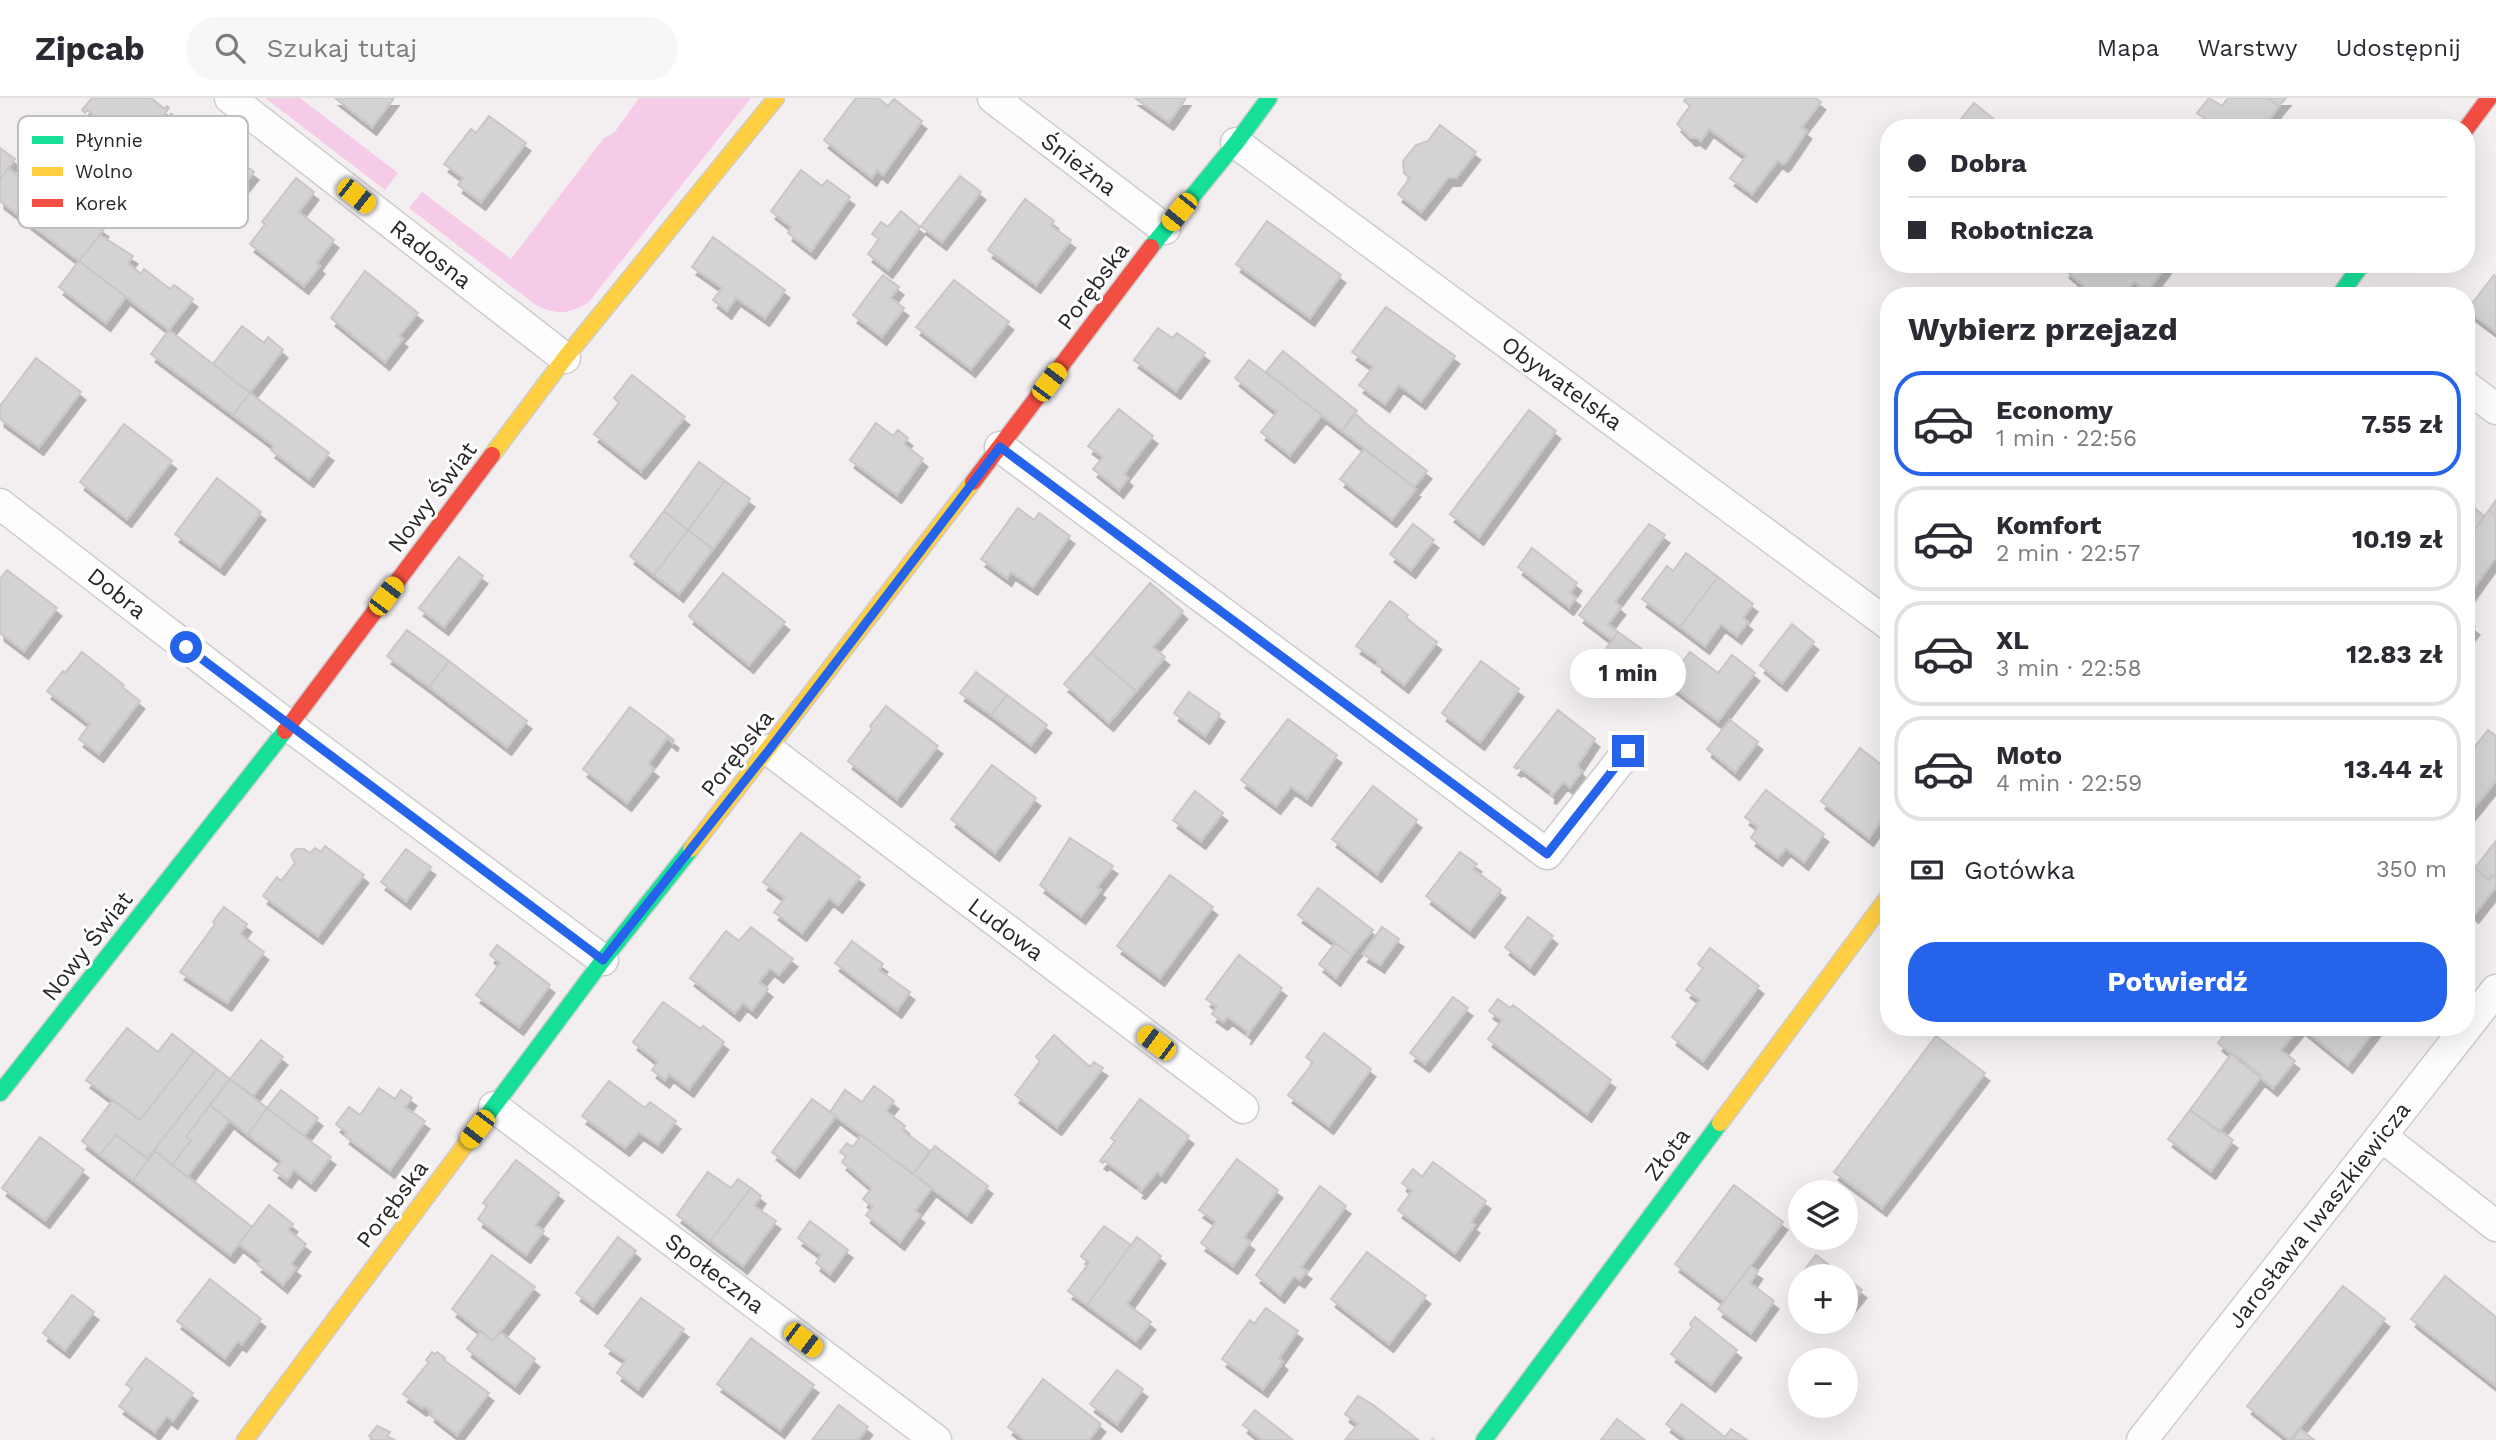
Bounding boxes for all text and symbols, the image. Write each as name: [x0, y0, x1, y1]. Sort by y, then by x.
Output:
search box: [187, 17, 677, 80]
text: Zipcab: [35, 29, 145, 68]
icon: search: [211, 29, 249, 67]
text: Szukaj tutaj: [267, 33, 417, 63]
text: Mapa: [2097, 34, 2159, 62]
text: Warstwy: [2197, 34, 2298, 62]
text: Udostępnij: [2336, 34, 2461, 62]
legend: [18, 116, 248, 228]
street label: Śnieżna: [1036, 126, 1122, 202]
text: Płynnie: [75, 129, 143, 152]
text: Dobra: [1950, 148, 2027, 178]
text: Wolno: [75, 160, 133, 183]
car: [333, 175, 380, 217]
car: [1158, 189, 1201, 235]
text: Korek: [75, 192, 127, 215]
street label: Radosna: [385, 214, 477, 295]
text: Robotnicza: [1950, 215, 2093, 245]
street label: Porębska: [1052, 237, 1135, 335]
text: Wybierz przejazd: [1908, 310, 2178, 348]
street label: Obywatelska: [1496, 331, 1627, 436]
car: [1028, 359, 1071, 405]
icon: car: [1912, 392, 1975, 455]
text: Economy: [1996, 395, 2113, 425]
text: 7.55 zł: [2361, 409, 2443, 439]
text: 1 min · 22:56: [1996, 425, 2137, 452]
street label: Nowy Świat: [381, 436, 483, 558]
icon: car: [1912, 507, 1975, 570]
text: Komfort: [1996, 510, 2101, 540]
text: 10.19 zł: [2352, 524, 2443, 554]
text: 2 min · 22:57: [1996, 540, 2140, 567]
street label: Dobra: [82, 562, 151, 625]
car: [365, 573, 408, 619]
icon: car: [1912, 622, 1975, 685]
text: XL: [1996, 625, 2029, 655]
route start: [170, 631, 202, 663]
text: 12.83 zł: [2346, 639, 2443, 669]
callout: 1 min: [1570, 650, 1686, 698]
text: 3 min · 22:58: [1996, 655, 2142, 682]
text: 1 min: [1598, 660, 1658, 687]
street label: Porębska: [695, 705, 780, 802]
route end: [1612, 735, 1644, 767]
icon: car: [1912, 737, 1975, 800]
text: Moto: [1996, 740, 2062, 770]
text: 13.44 zł: [2344, 754, 2443, 784]
text: 4 min · 22:59: [1996, 770, 2142, 797]
icon: cash: [1908, 851, 1946, 889]
text: Gotówka: [1964, 855, 2075, 885]
text: 350 m: [2376, 856, 2447, 883]
street label: Nowy Świat: [36, 886, 139, 1006]
street label: Ludowa: [963, 892, 1049, 967]
button: Potwierdź: [1908, 942, 2447, 1022]
car: [1133, 1022, 1180, 1064]
street label: Jarosława Iwaszkiewicza: [2223, 1097, 2416, 1334]
car: [456, 1106, 499, 1152]
street label: Złota: [1639, 1123, 1696, 1186]
street label: Porębska: [351, 1155, 434, 1253]
map controls: [1788, 1180, 1858, 1418]
button: layers: [1788, 1180, 1858, 1250]
street label: Społeczna: [660, 1227, 770, 1319]
button: +: [1788, 1264, 1858, 1334]
car: [780, 1319, 827, 1361]
button: −: [1788, 1348, 1858, 1418]

